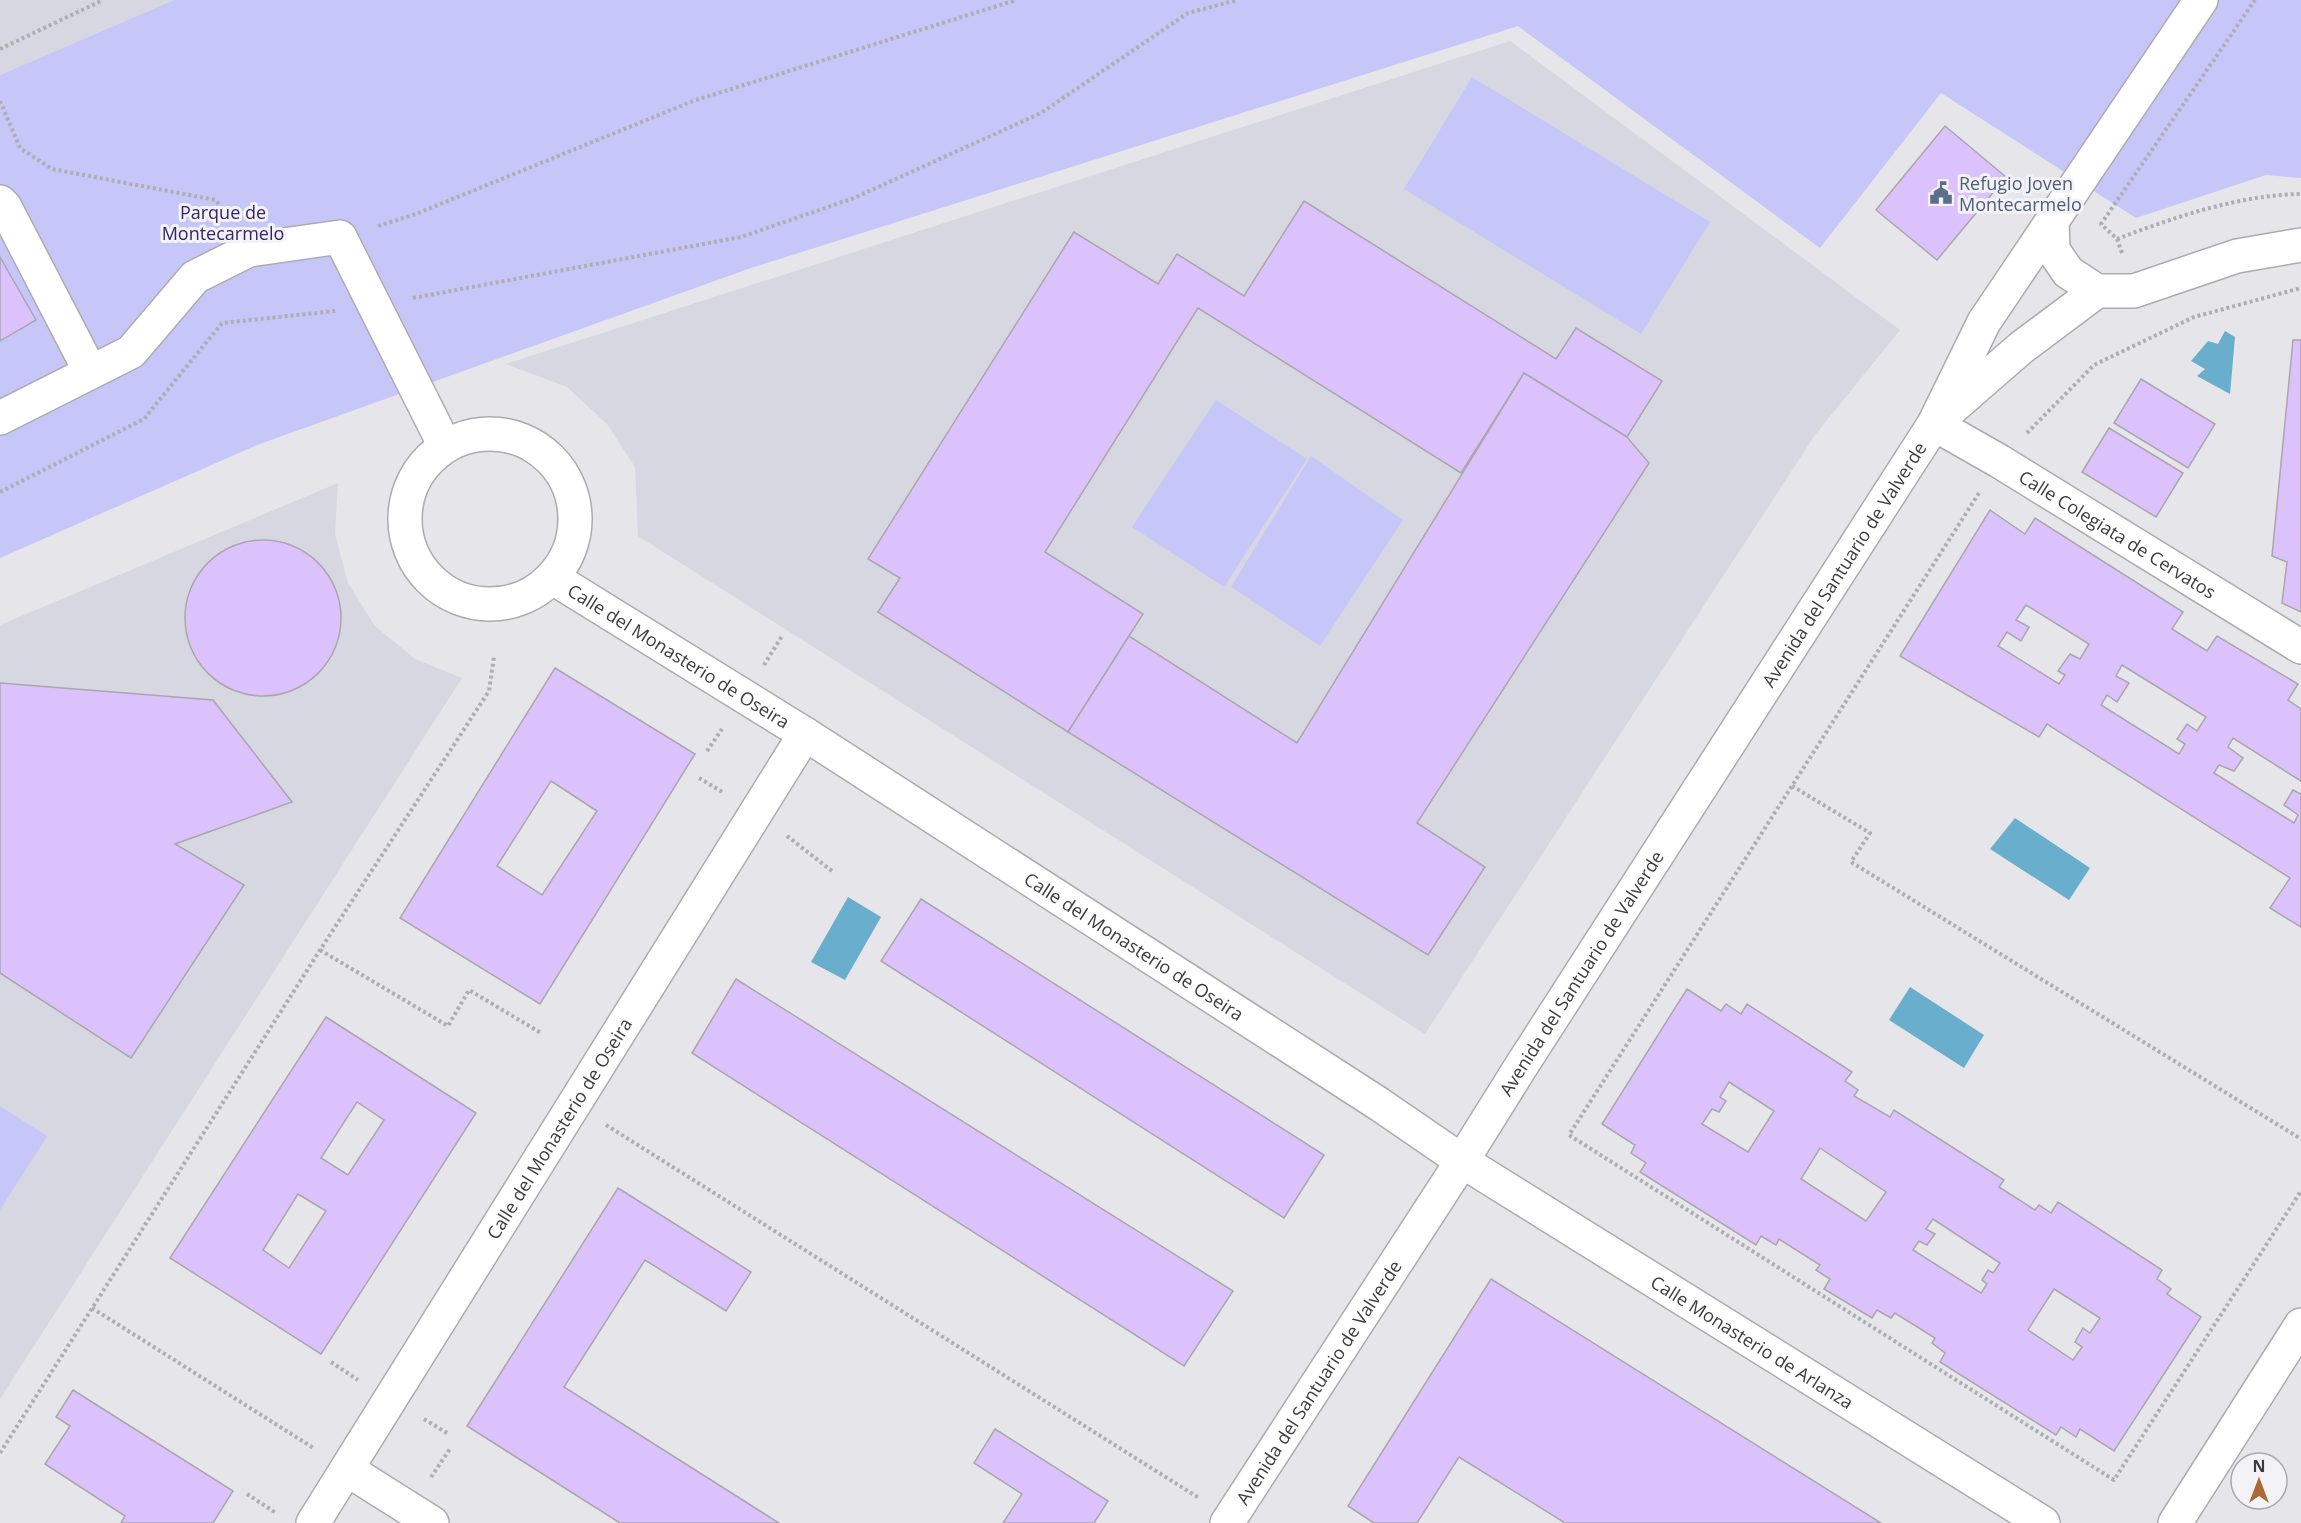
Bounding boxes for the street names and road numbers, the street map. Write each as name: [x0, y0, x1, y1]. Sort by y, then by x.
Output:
street label: Avenida del Santuario de Valverde: [1756, 437, 1931, 691]
street label: Calle Colegiata de Cervatos: [2015, 464, 2220, 604]
street label: Calle del Monasterio de Oseira: [563, 578, 794, 734]
street label: Avenida del Santuario de Valverde: [1494, 846, 1669, 1100]
street label: Calle del Monasterio de Oseira: [1020, 867, 1249, 1026]
street label: Calle del Monasterio de Oseira: [481, 1013, 637, 1244]
street label: Avenida del Santuario de Valverde: [1230, 1255, 1407, 1509]
street label: Calle Monasterio de Arlanza: [1646, 1270, 1858, 1414]

